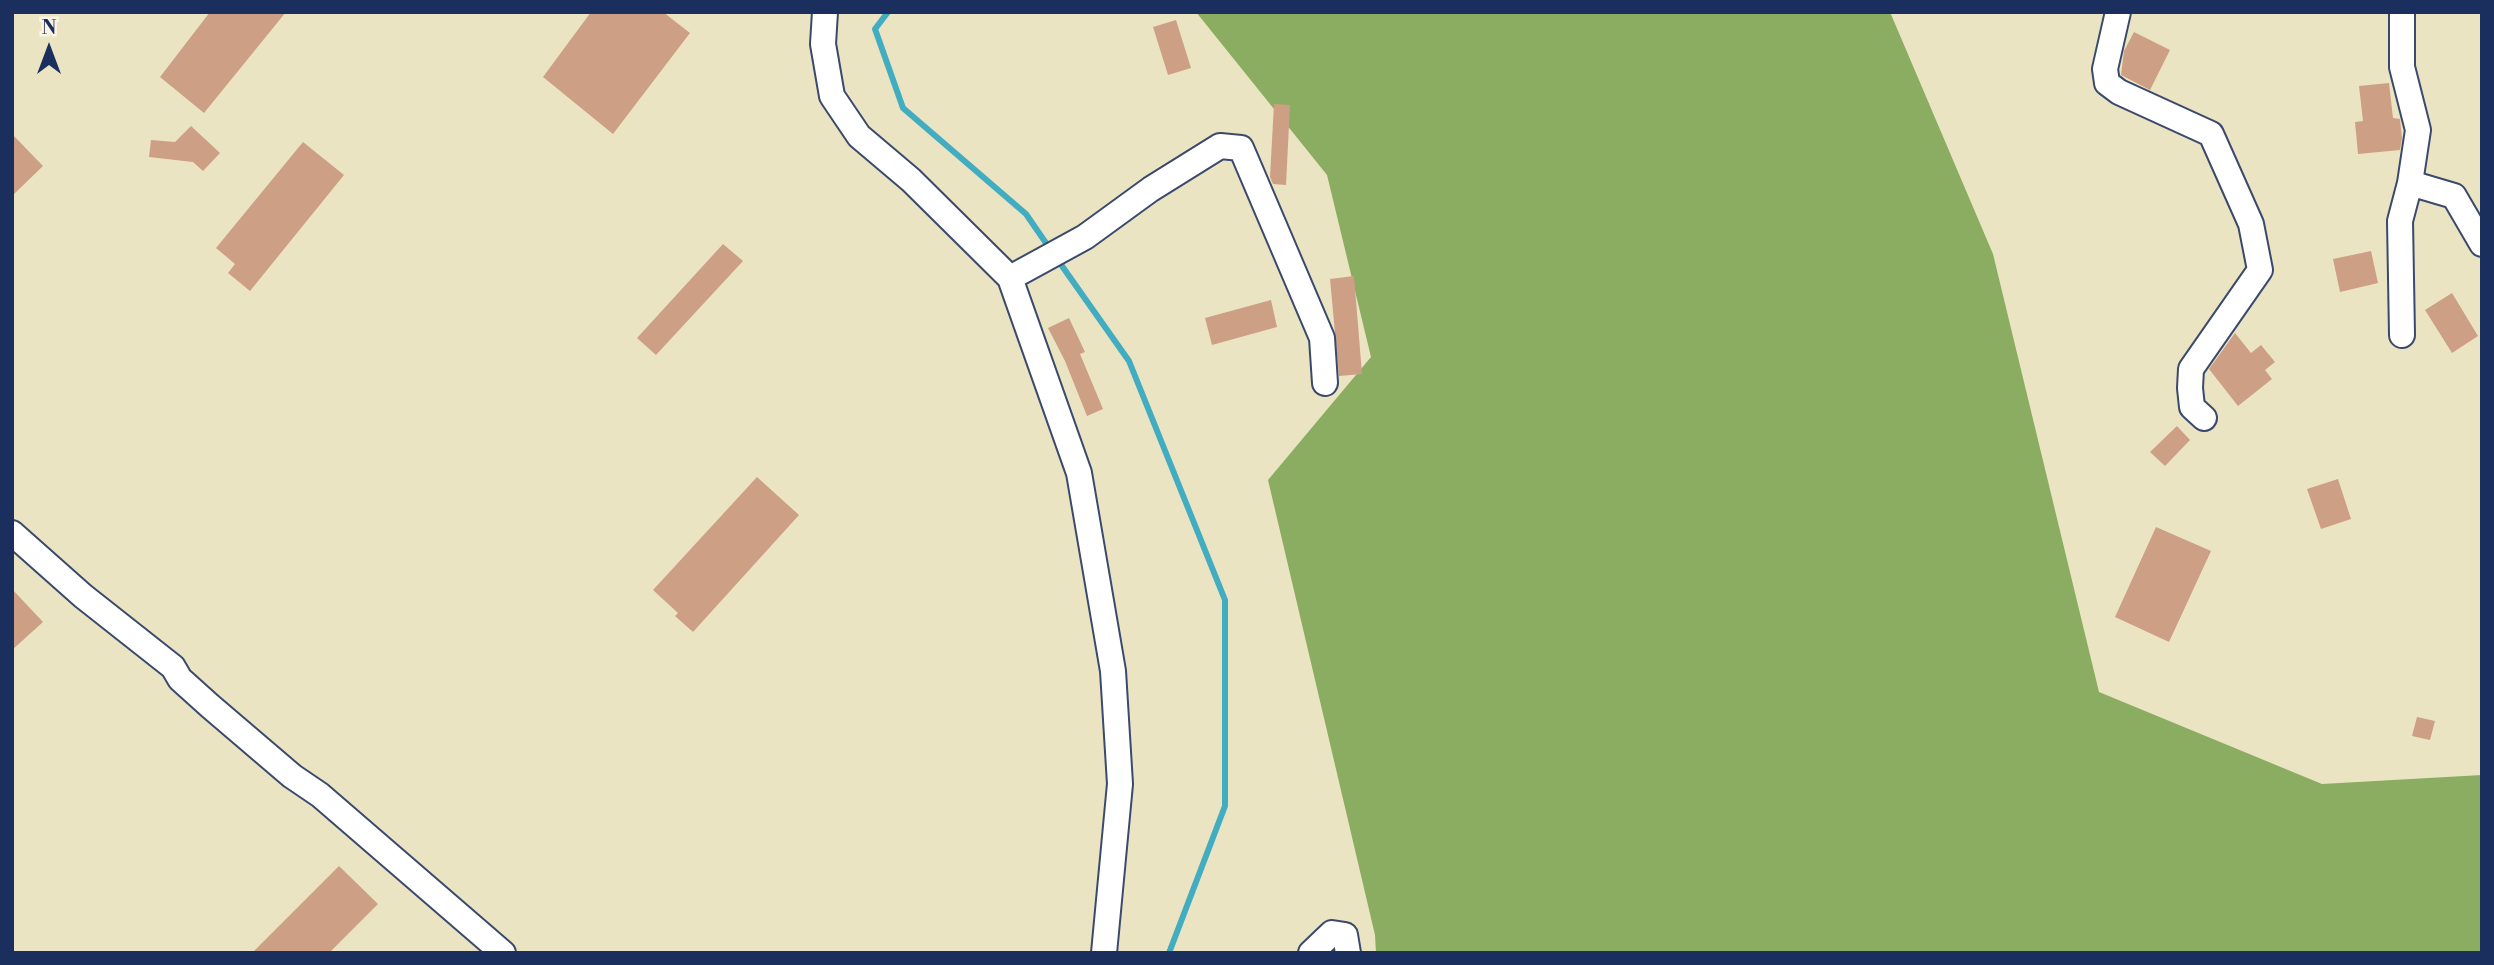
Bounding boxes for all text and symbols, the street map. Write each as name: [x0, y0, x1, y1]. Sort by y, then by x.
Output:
north arrow: [14, 14, 84, 84]
text: N: [41, 16, 57, 40]

